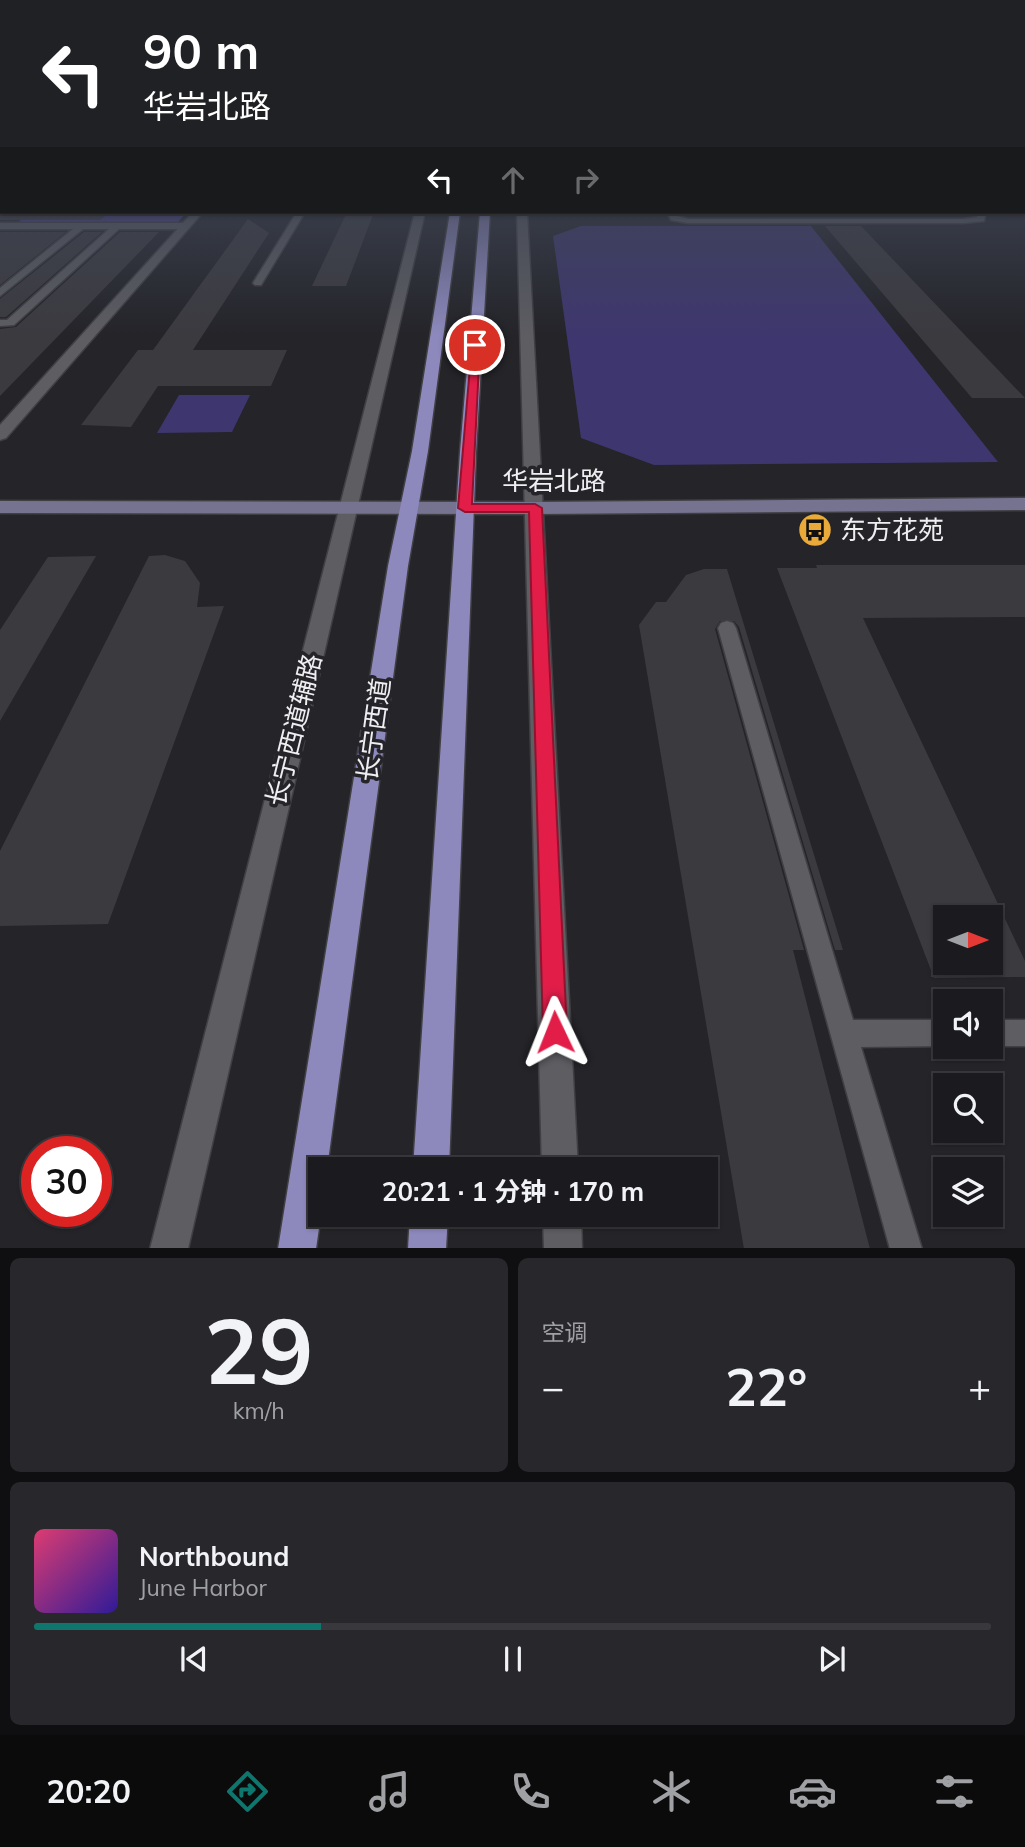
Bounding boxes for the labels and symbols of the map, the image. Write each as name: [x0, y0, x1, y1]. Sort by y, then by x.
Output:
pin: [445, 315, 505, 375]
street label: 华岩北路: [502, 464, 606, 497]
bus stop icon: 东方花苑: [796, 511, 834, 549]
place label: 东方花苑: [840, 513, 944, 546]
street label: 长宁西道辅路: [259, 650, 328, 810]
street label: 长宁西道: [350, 676, 397, 784]
north arrow: [933, 905, 1003, 975]
position arrow: [518, 995, 592, 1069]
speed limit sign: 30: [21, 1136, 112, 1227]

